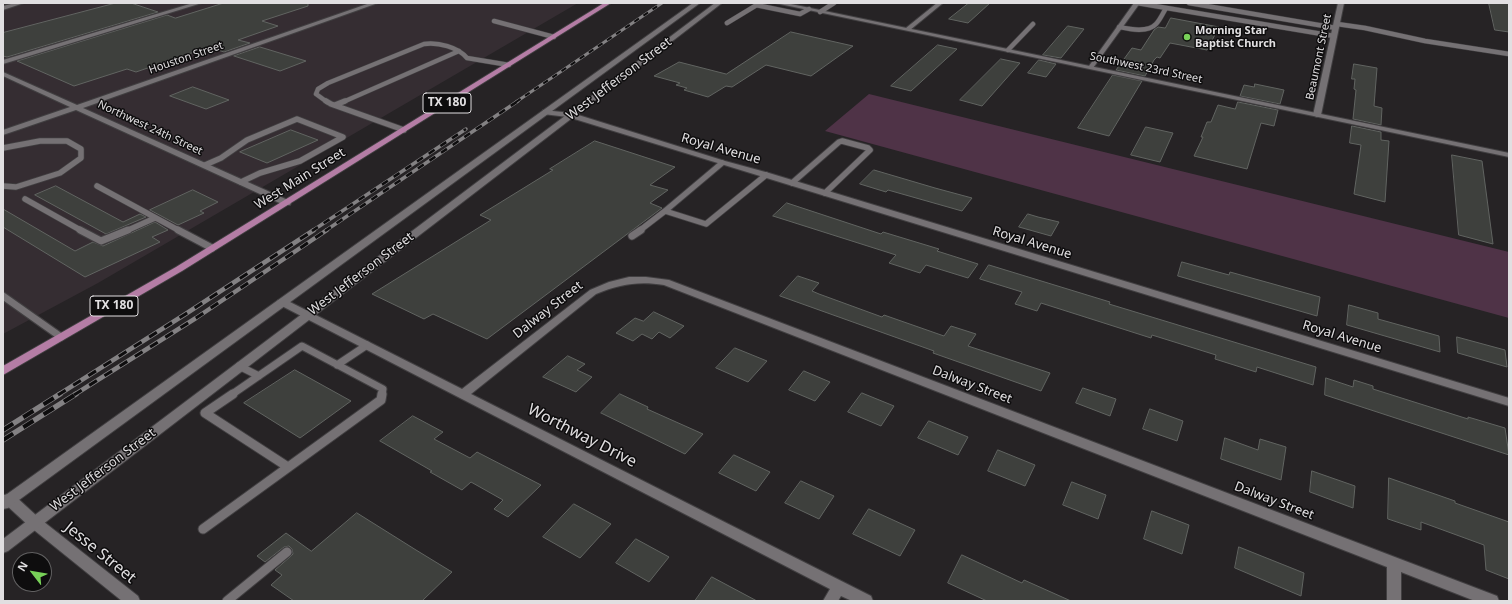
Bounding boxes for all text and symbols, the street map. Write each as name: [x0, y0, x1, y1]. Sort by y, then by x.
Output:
street label: Beaumont Street: [1303, 13, 1335, 101]
place label: Morning Star Baptist Church: [1195, 24, 1276, 50]
marker: Morning Star Baptist Church: [1182, 32, 1192, 42]
street label: West Jefferson Street: [563, 34, 675, 124]
street label: Houston Street: [147, 39, 225, 77]
street label: Southwest 23rd Street: [1089, 50, 1203, 86]
road number: TX 180: [423, 93, 471, 113]
street label: Northwest 24th Street: [95, 98, 205, 158]
street label: Royal Avenue: [679, 130, 763, 168]
street label: West Main Street: [252, 145, 348, 213]
street label: Royal Avenue: [991, 224, 1073, 262]
street label: West Jefferson Street: [305, 229, 417, 319]
street label: Dalway Street: [510, 278, 586, 342]
road number: TX 180: [90, 296, 138, 316]
street label: Royal Avenue: [1301, 318, 1383, 356]
street label: Dalway Street: [930, 363, 1014, 407]
street label: Worthway Drive: [524, 400, 640, 472]
street label: West Jefferson Street: [47, 425, 159, 515]
street label: Dalway Street: [1232, 479, 1316, 523]
street label: Jesse Street: [60, 518, 140, 588]
north arrow: [12, 552, 52, 592]
text: N: [13, 558, 31, 574]

